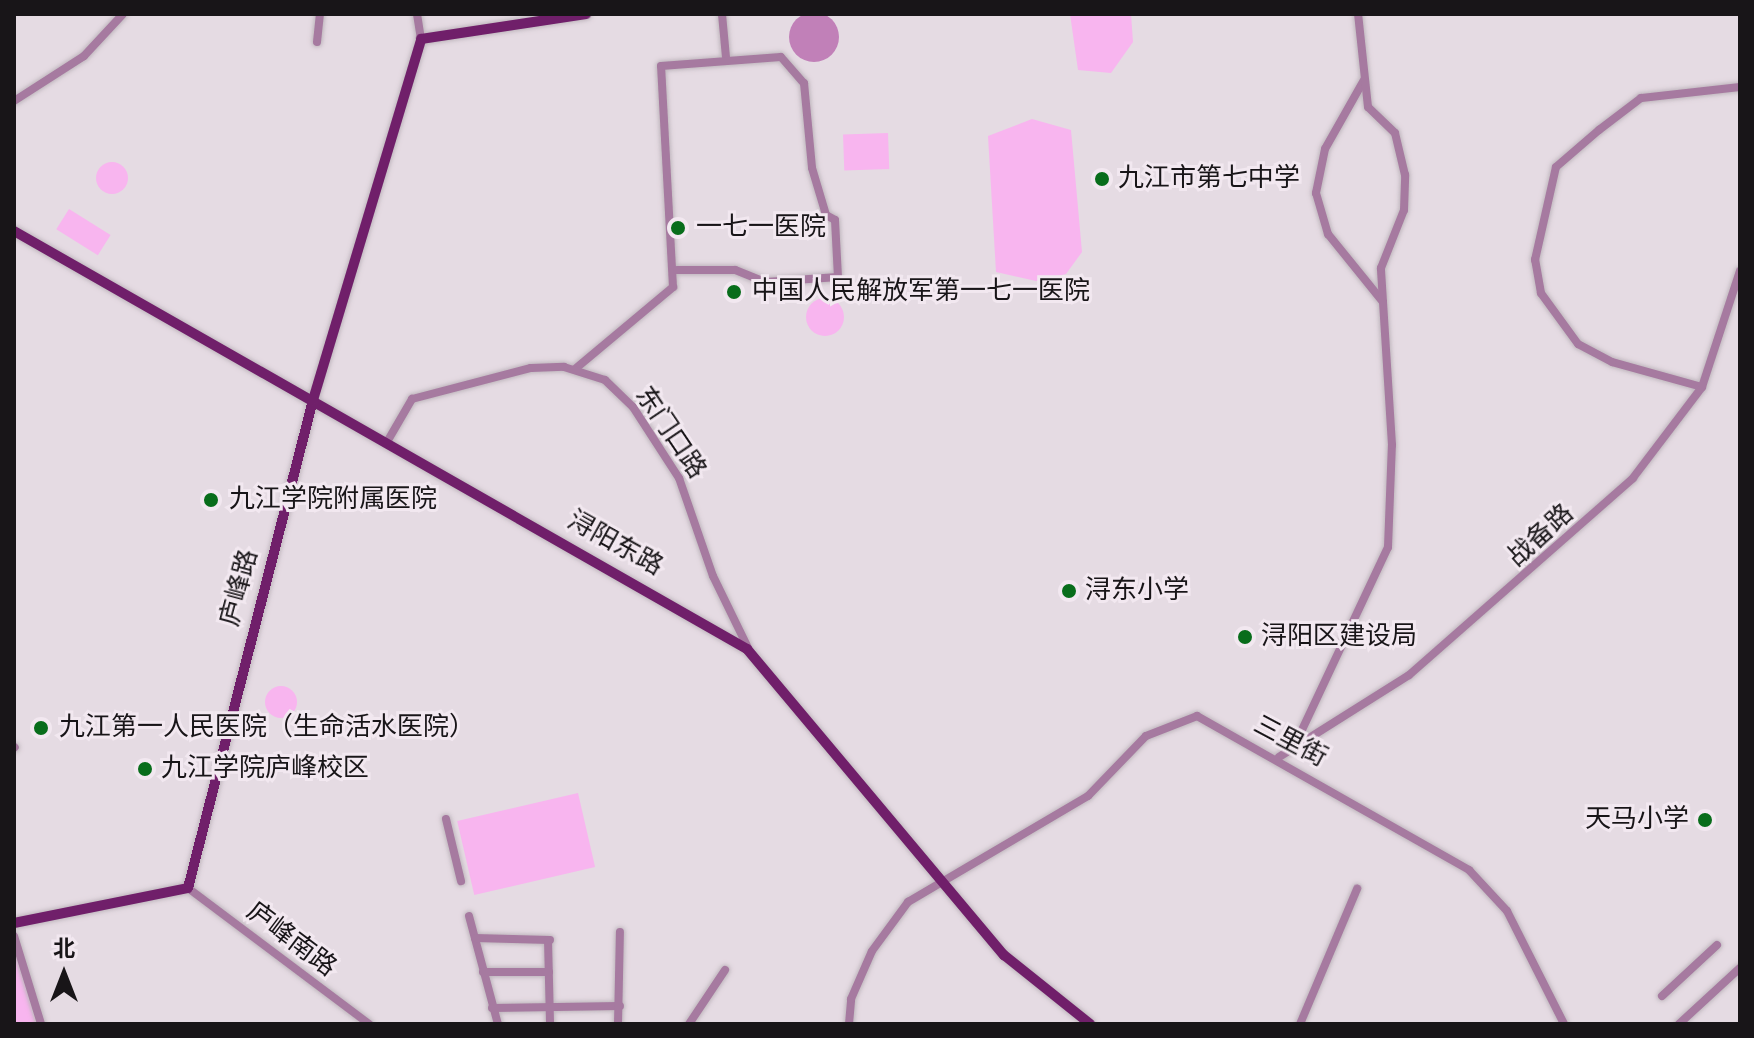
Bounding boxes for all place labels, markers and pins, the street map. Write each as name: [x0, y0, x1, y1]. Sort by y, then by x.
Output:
place label: 九江市第七中学: [1118, 163, 1300, 195]
marker: 九江市第七中学: [1093, 170, 1111, 188]
place label: 一七一医院: [696, 212, 826, 244]
marker: 一七一医院: [667, 217, 689, 239]
place label: 中国人民解放军第一七一医院: [752, 276, 1090, 308]
marker: 中国人民解放军第一七一医院: [723, 281, 745, 303]
place label: 九江学院附属医院: [229, 484, 437, 516]
marker: 九江学院附属医院: [200, 489, 222, 511]
place label: 浔东小学: [1085, 575, 1189, 607]
marker: 浔东小学: [1060, 582, 1078, 600]
place label: 浔阳区建设局: [1261, 621, 1417, 653]
marker: 浔阳区建设局: [1236, 628, 1254, 646]
place label: 九江第一人民医院（生命活水医院）: [59, 712, 475, 744]
marker: 九江第一人民医院（生命活水医院）: [30, 717, 52, 739]
place label: 九江学院庐峰校区: [161, 753, 369, 785]
marker: 九江学院庐峰校区: [136, 760, 154, 778]
place label: 天马小学: [1585, 804, 1689, 836]
marker: 天马小学: [1696, 811, 1714, 829]

